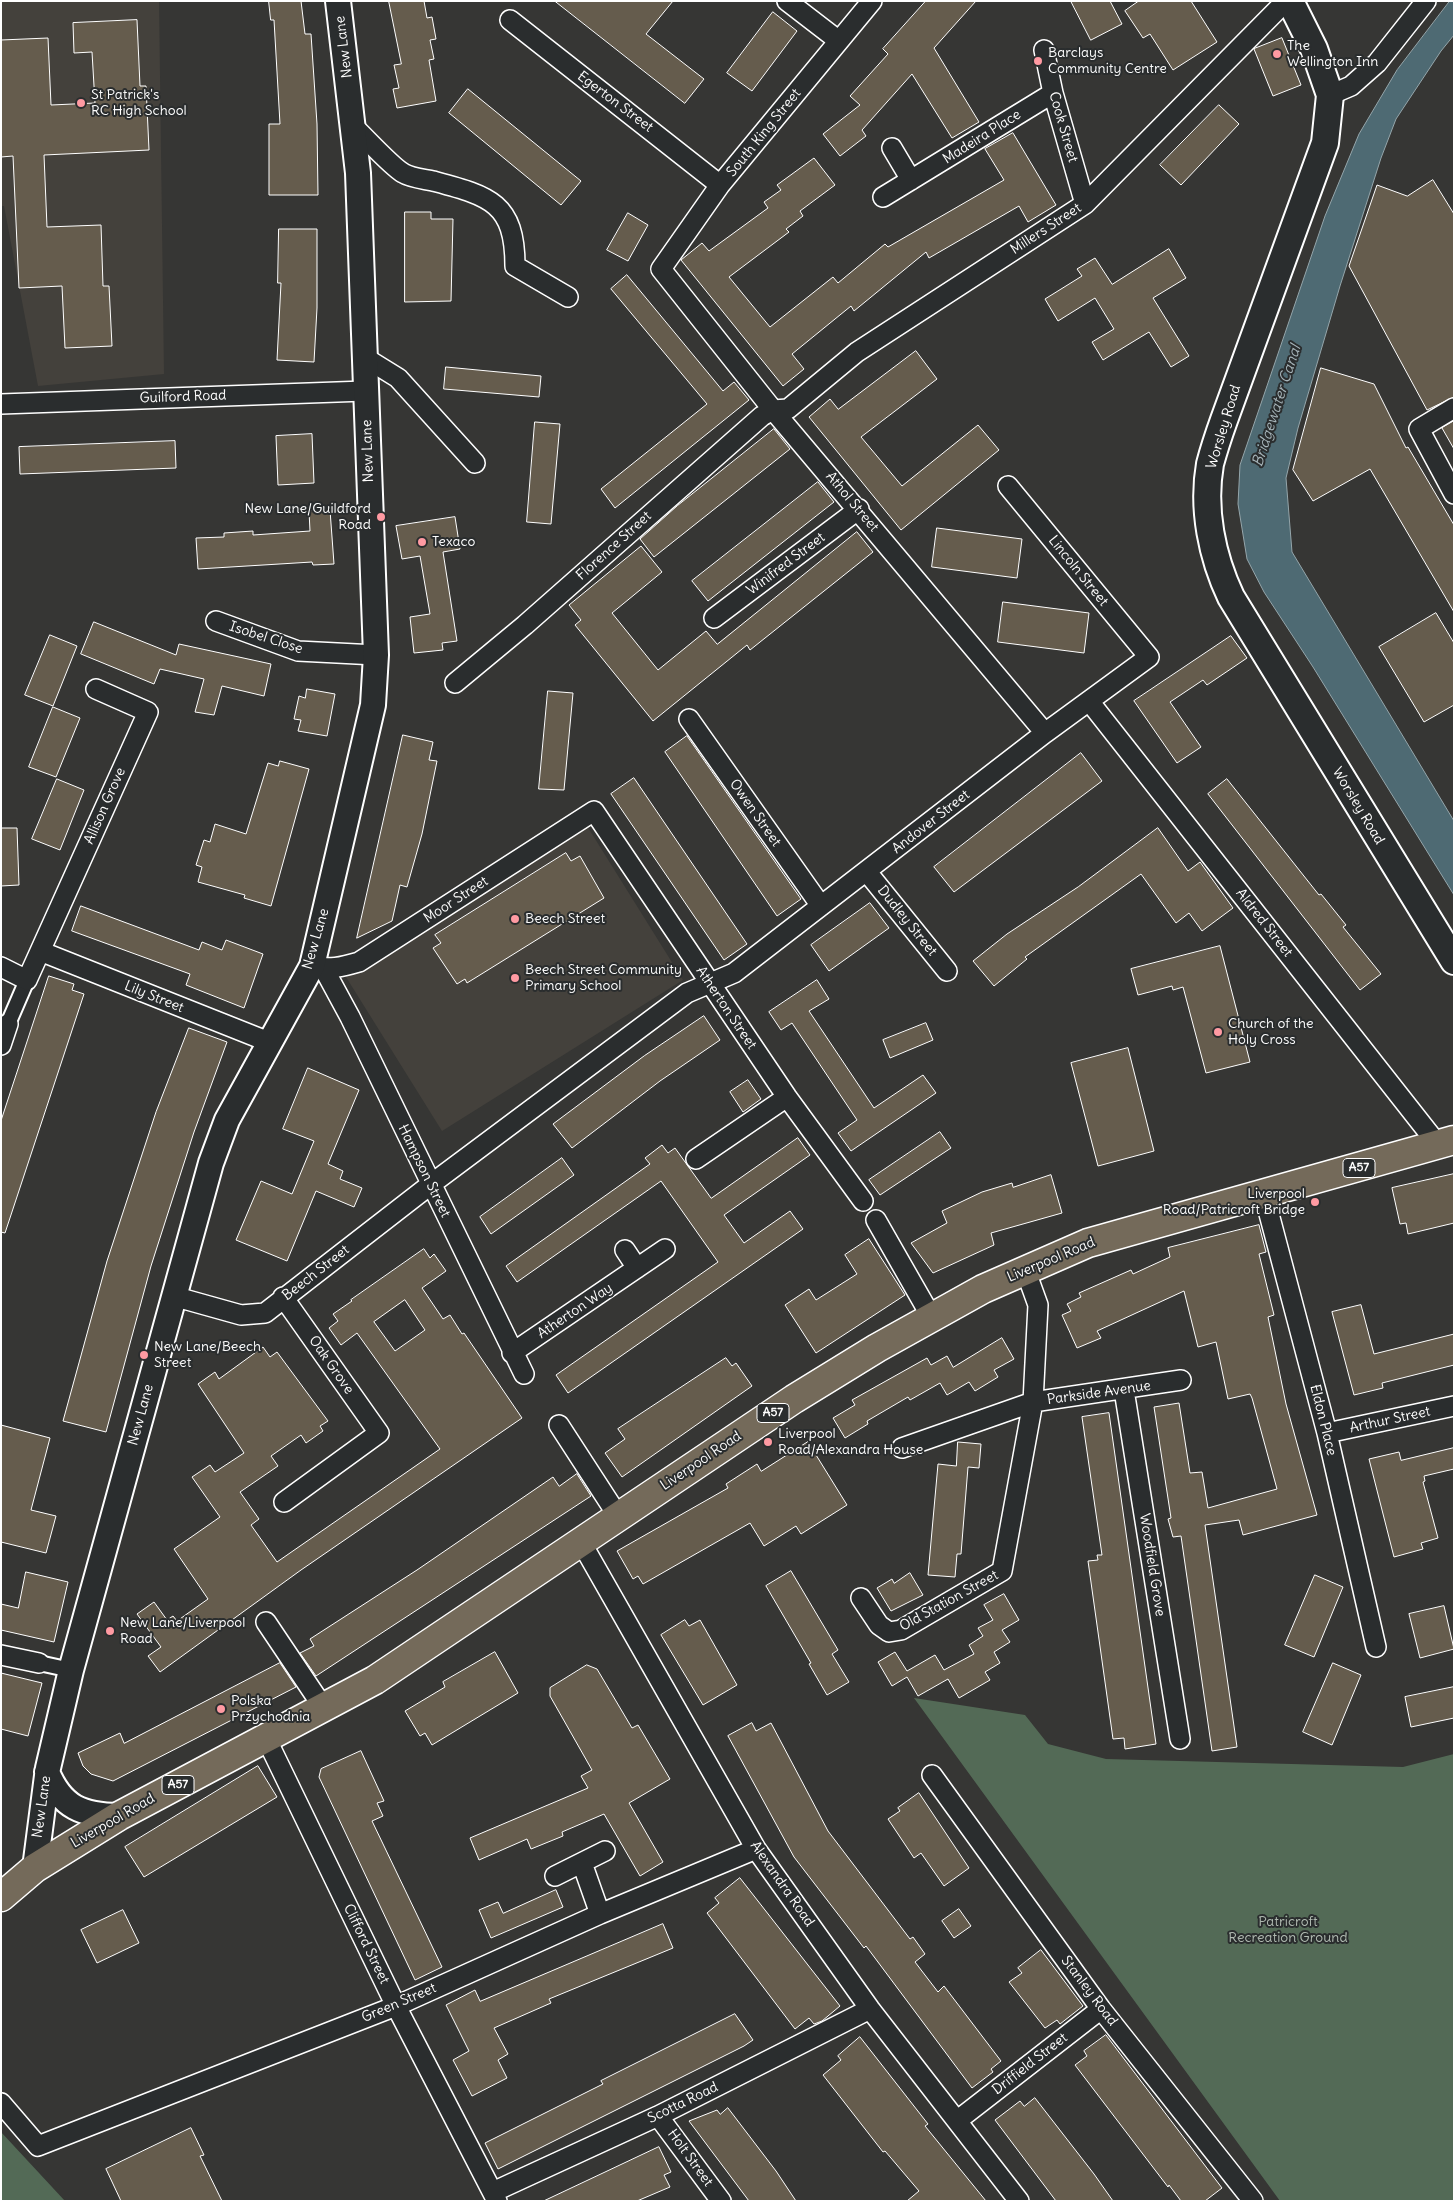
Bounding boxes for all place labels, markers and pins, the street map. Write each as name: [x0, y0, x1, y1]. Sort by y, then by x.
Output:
place label: The Wellington Inn: [1287, 38, 1378, 70]
place label: Barclays Community Centre: [1048, 45, 1167, 78]
marker: The Wellington Inn: [1271, 48, 1283, 60]
marker: Barclays Community Centre: [1032, 55, 1044, 67]
place label: St Patrick's RC High School: [91, 87, 187, 120]
marker: St Patrick's RC High School: [75, 97, 87, 109]
place label: New Lane/Guildford Road: [244, 501, 371, 534]
marker: New Lane/Guildford Road: [375, 511, 387, 523]
place label: Texaco: [432, 534, 475, 550]
marker: Texaco: [416, 536, 428, 548]
place label: Beech Street: [525, 911, 605, 927]
marker: Beech Street: [509, 913, 521, 925]
place label: Beech Street Community Primary School: [525, 962, 682, 994]
marker: Beech Street Community Primary School: [509, 972, 521, 984]
place label: Church of the Holy Cross: [1228, 1016, 1314, 1048]
marker: Church of the Holy Cross: [1212, 1026, 1224, 1038]
place label: Liverpool Road/Patricroft Bridge: [1163, 1186, 1305, 1218]
marker: Liverpool Road/Patricroft Bridge: [1309, 1196, 1321, 1208]
place label: New Lane/Beech Street: [154, 1339, 261, 1371]
marker: New Lane/Beech Street: [138, 1349, 150, 1361]
place label: Liverpool Road/Alexandra House: [778, 1426, 923, 1458]
marker: Liverpool Road/Alexandra House: [762, 1436, 774, 1448]
place label: New Lane/Liverpool Road: [120, 1615, 245, 1648]
marker: New Lane/Liverpool Road: [104, 1625, 116, 1637]
place label: Polska Przychodnia: [231, 1693, 310, 1725]
marker: Polska Przychodnia: [215, 1703, 227, 1715]

